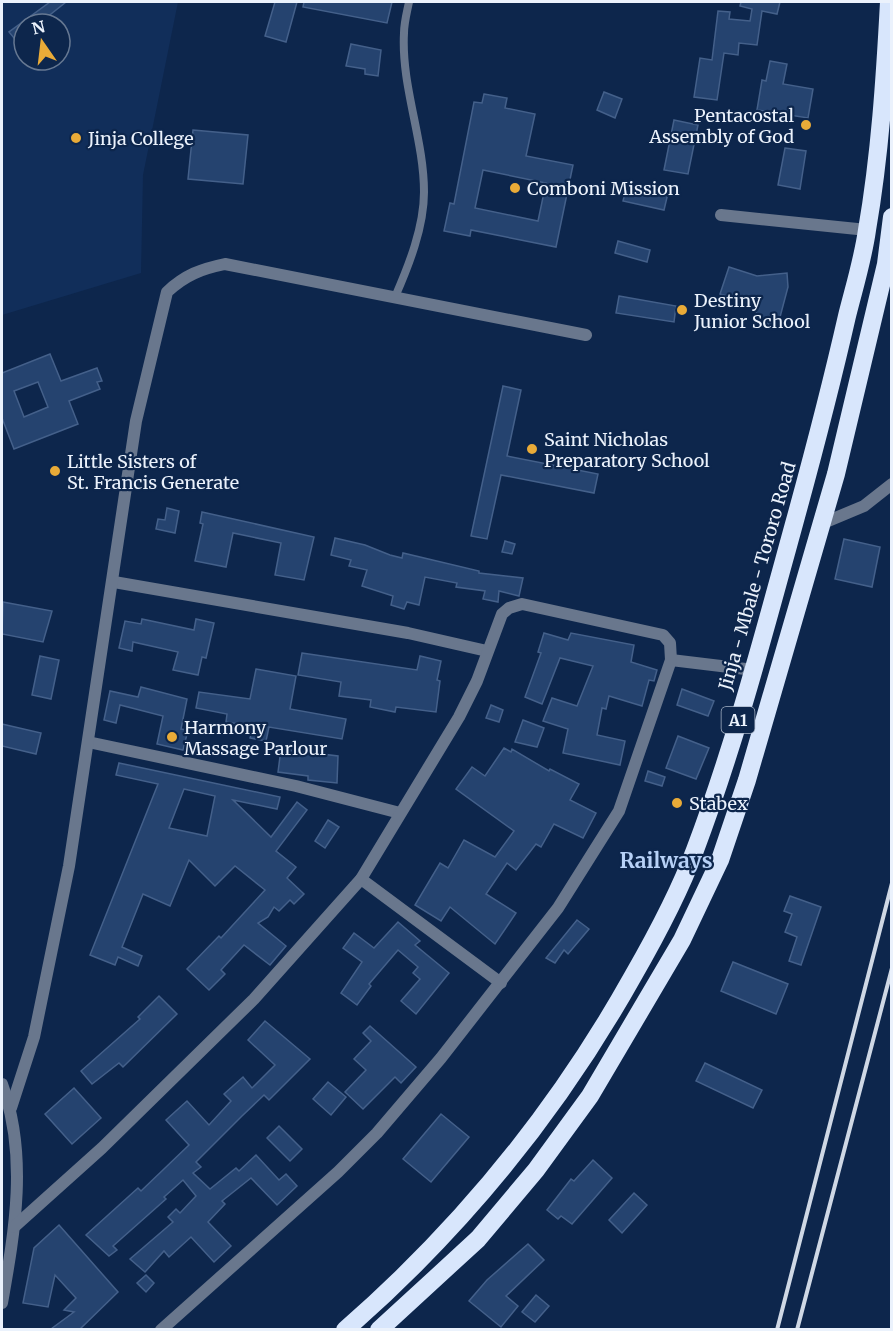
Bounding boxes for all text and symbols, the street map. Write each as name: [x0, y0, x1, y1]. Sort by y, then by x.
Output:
north arrow: [12, 12, 72, 72]
text: N: [30, 16, 47, 39]
place label: Pentacostal Assembly of God: [648, 104, 794, 148]
marker: Pentacostal Assembly of God: [799, 118, 813, 132]
place label: Jinja College: [87, 127, 194, 150]
marker: Jinja College: [69, 131, 83, 145]
place label: Comboni Mission: [527, 177, 680, 200]
marker: Comboni Mission: [508, 181, 522, 195]
place label: Destiny Junior School: [693, 289, 811, 333]
marker: Destiny Junior School: [675, 303, 689, 317]
place label: Saint Nicholas Preparatory School: [544, 428, 710, 472]
marker: Saint Nicholas Preparatory School: [525, 442, 539, 456]
place label: Little Sisters of St. Francis Generate: [67, 450, 239, 494]
street label: Jinja - Mbale - Tororo Road: [713, 459, 801, 694]
marker: Little Sisters of St. Francis Generate: [48, 464, 62, 478]
road number: A1: [722, 707, 754, 733]
place label: Harmony Massage Parlour: [184, 716, 327, 760]
marker: Harmony Massage Parlour: [165, 730, 179, 744]
place label: Stabex: [689, 792, 748, 815]
marker: Stabex: [670, 796, 684, 810]
district label: Railways: [619, 847, 713, 874]

